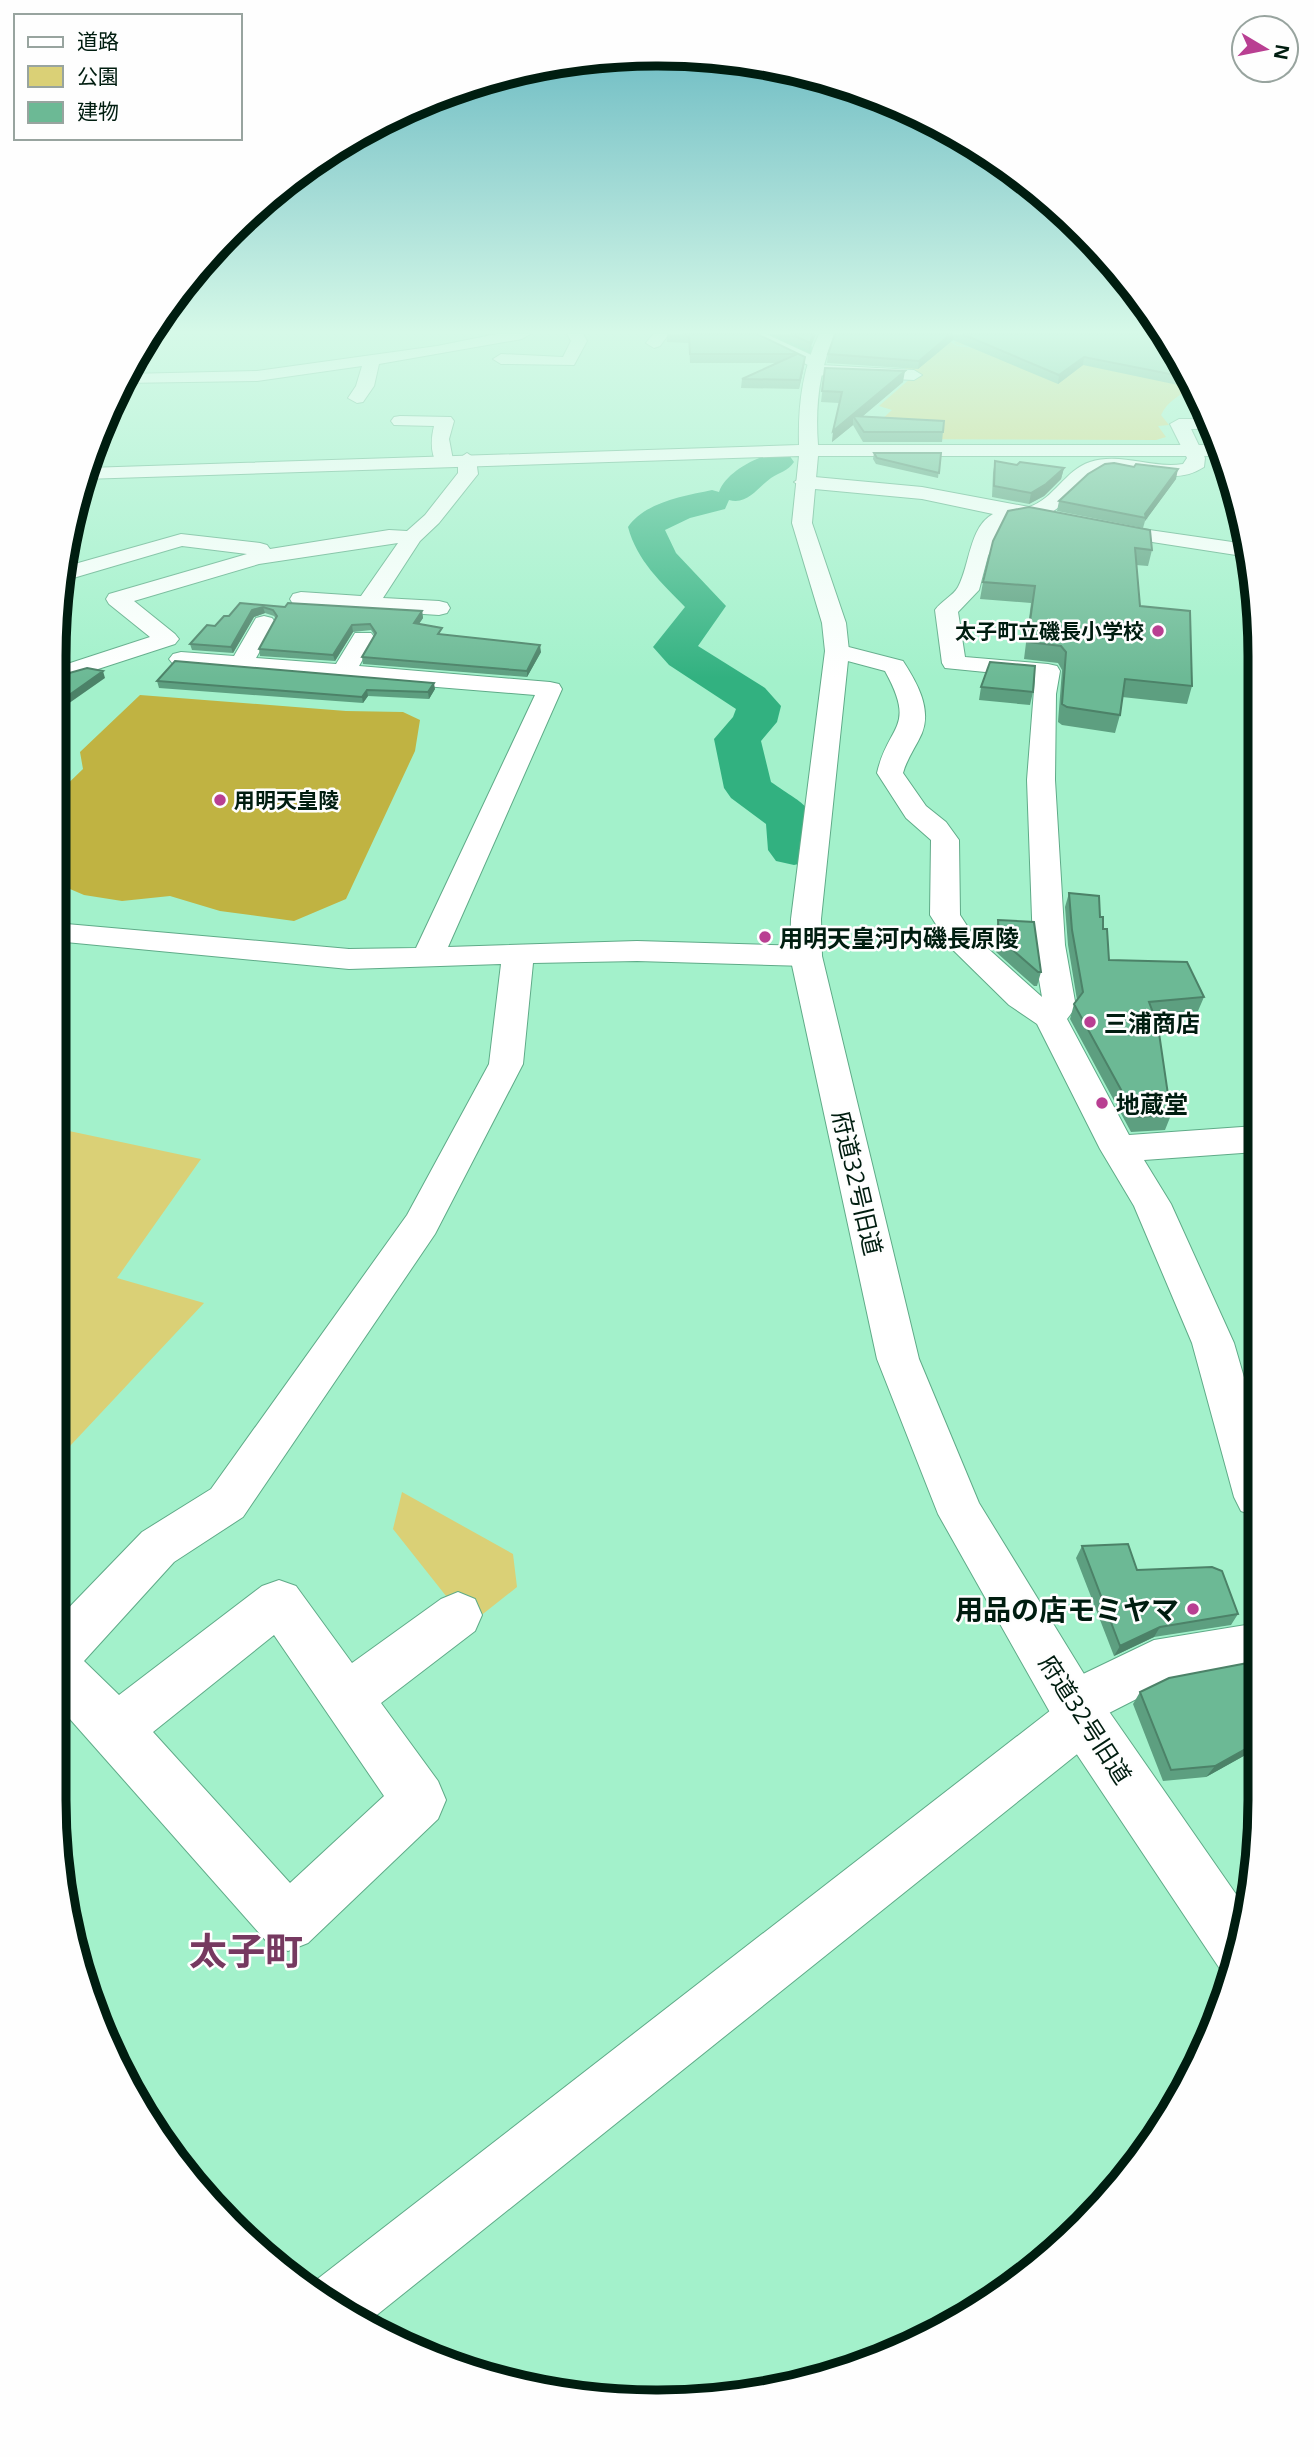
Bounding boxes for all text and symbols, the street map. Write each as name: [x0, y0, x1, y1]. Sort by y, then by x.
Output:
legend: [14, 14, 242, 140]
north arrow: [1230, 14, 1300, 84]
text: 道路: [77, 27, 119, 55]
text: N: [1268, 42, 1296, 62]
text: 公園: [77, 62, 119, 90]
text: 建物: [77, 97, 119, 125]
place label: 太子町立磯長小学校: [955, 617, 1144, 645]
marker: 太子町立磯長小学校: [1150, 623, 1166, 639]
place label: 用明天皇陵: [234, 786, 339, 814]
marker: 用明天皇陵: [212, 792, 228, 808]
place label: 用明天皇河内磯長原陵: [779, 921, 1019, 954]
marker: 用明天皇河内磯長原陵: [757, 929, 773, 945]
place label: 三浦商店: [1104, 1006, 1200, 1039]
marker: 三浦商店: [1082, 1014, 1098, 1030]
place label: 地蔵堂: [1116, 1087, 1188, 1120]
marker: 地蔵堂: [1094, 1095, 1110, 1111]
street label: 府道32号旧道: [825, 1107, 891, 1259]
place label: 用品の店モミヤマ: [955, 1590, 1179, 1628]
marker: 用品の店モミヤマ: [1185, 1601, 1201, 1617]
street label: 府道32号旧道: [1032, 1648, 1140, 1790]
district label: 太子町: [189, 1924, 303, 1976]

